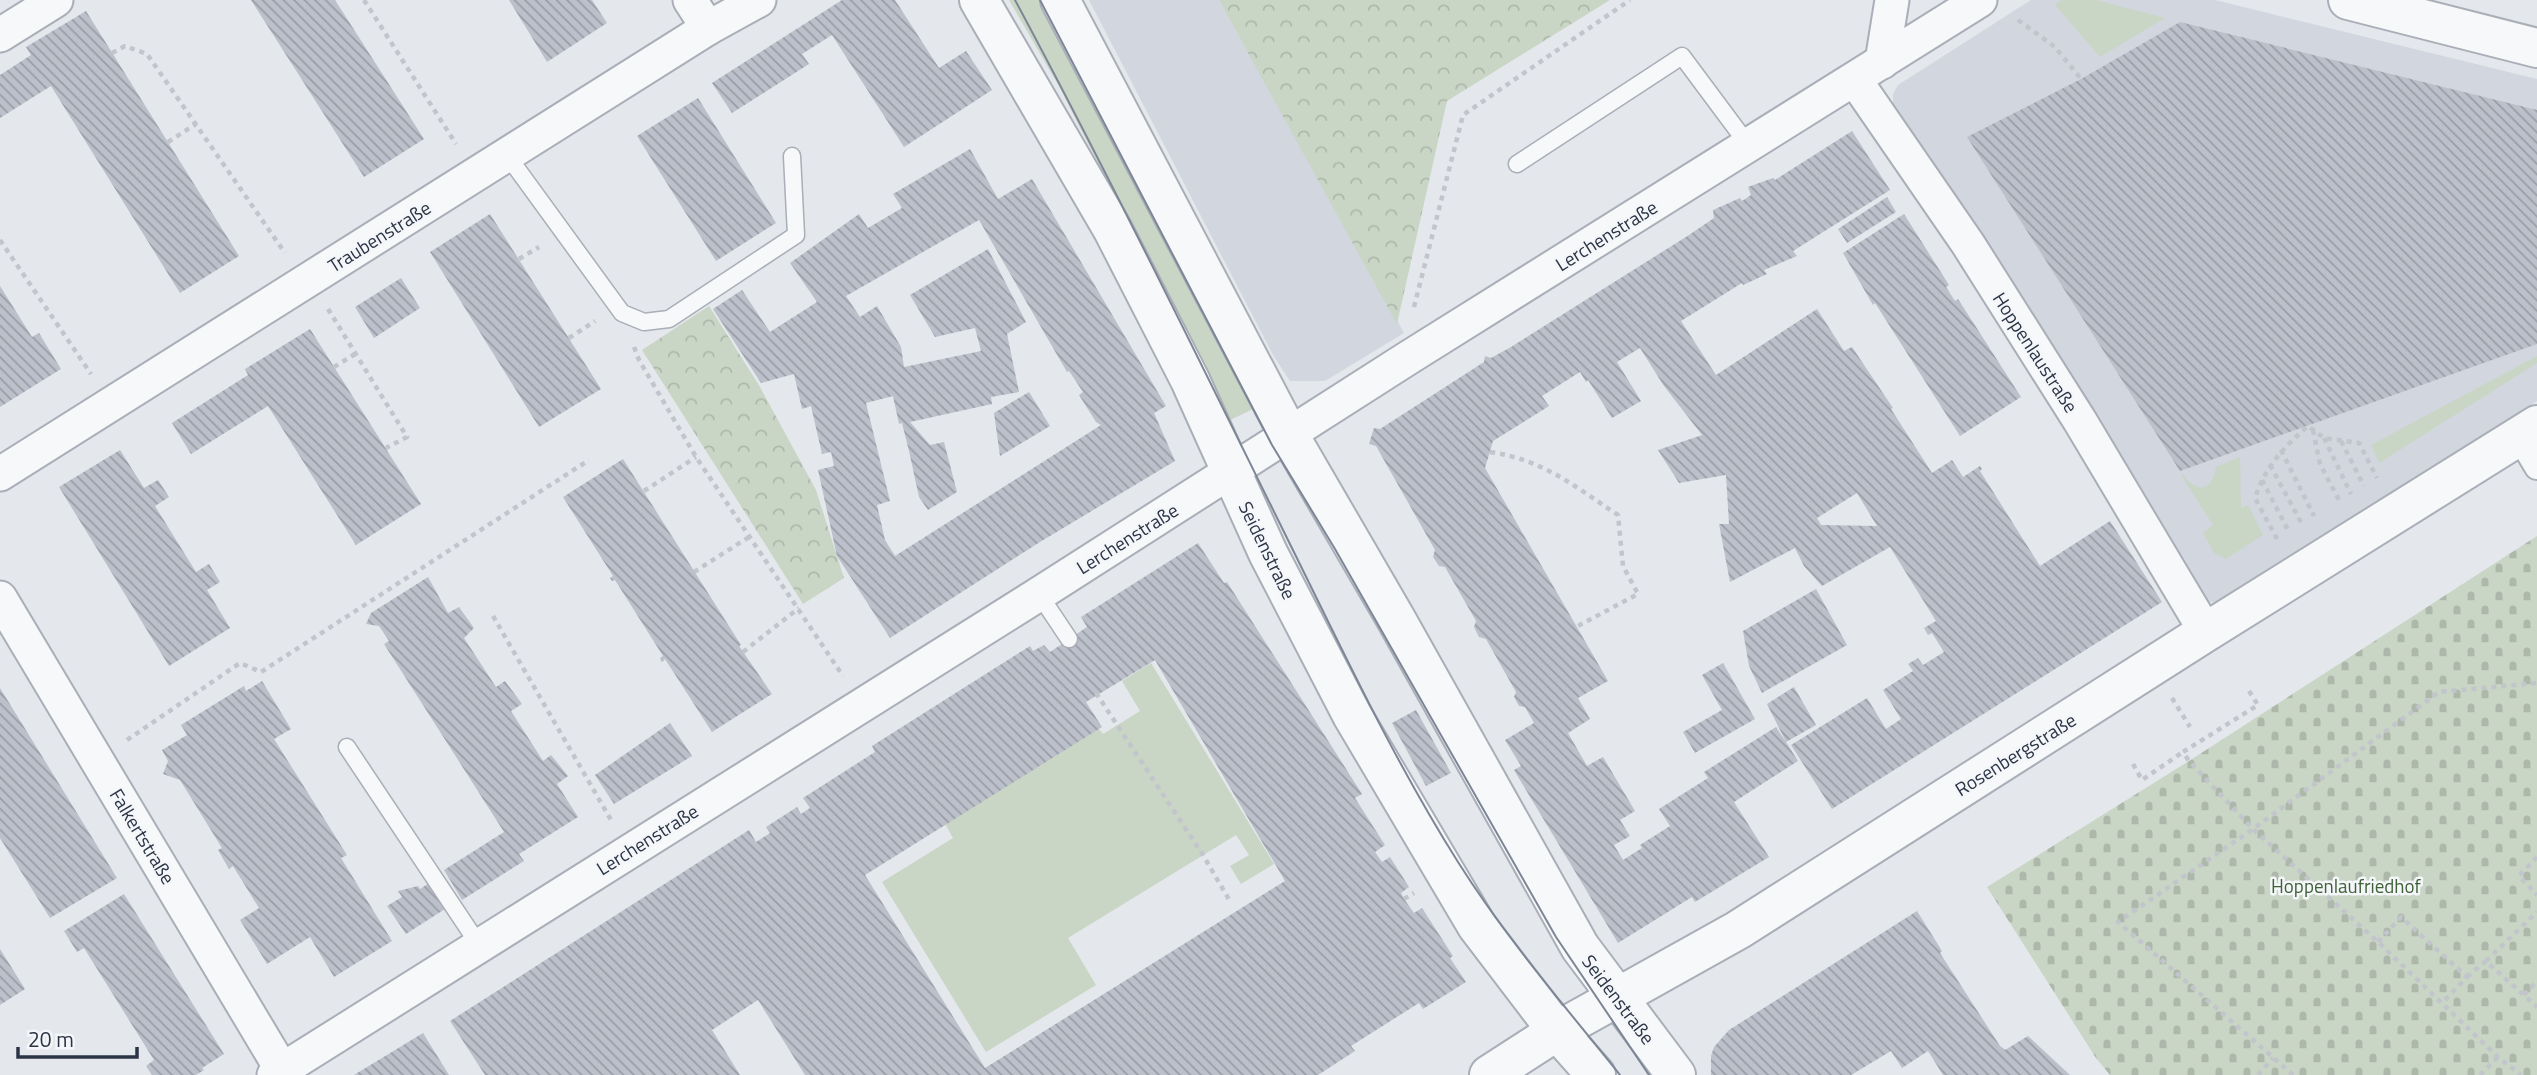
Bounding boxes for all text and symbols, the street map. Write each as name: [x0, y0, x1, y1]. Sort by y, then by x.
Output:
street label: Lerchenstraße: [1549, 192, 1663, 278]
street label: Traubenstraße: [322, 193, 436, 279]
street label: Hoppenlaustraße: [1986, 286, 2086, 418]
street label: Lerchenstraße: [1070, 495, 1184, 581]
street label: Seidenstraße: [1232, 496, 1304, 604]
street label: Rosenbergstraße: [1949, 705, 2081, 803]
street label: Falkertstraße: [103, 783, 183, 889]
street label: Lerchenstraße: [590, 796, 704, 882]
park label: Hoppenlaufriedhof: [2271, 871, 2422, 900]
street label: Seidenstraße: [1576, 948, 1662, 1050]
scale bar: [18, 1016, 136, 1060]
text: 20 m: [28, 1023, 74, 1055]

